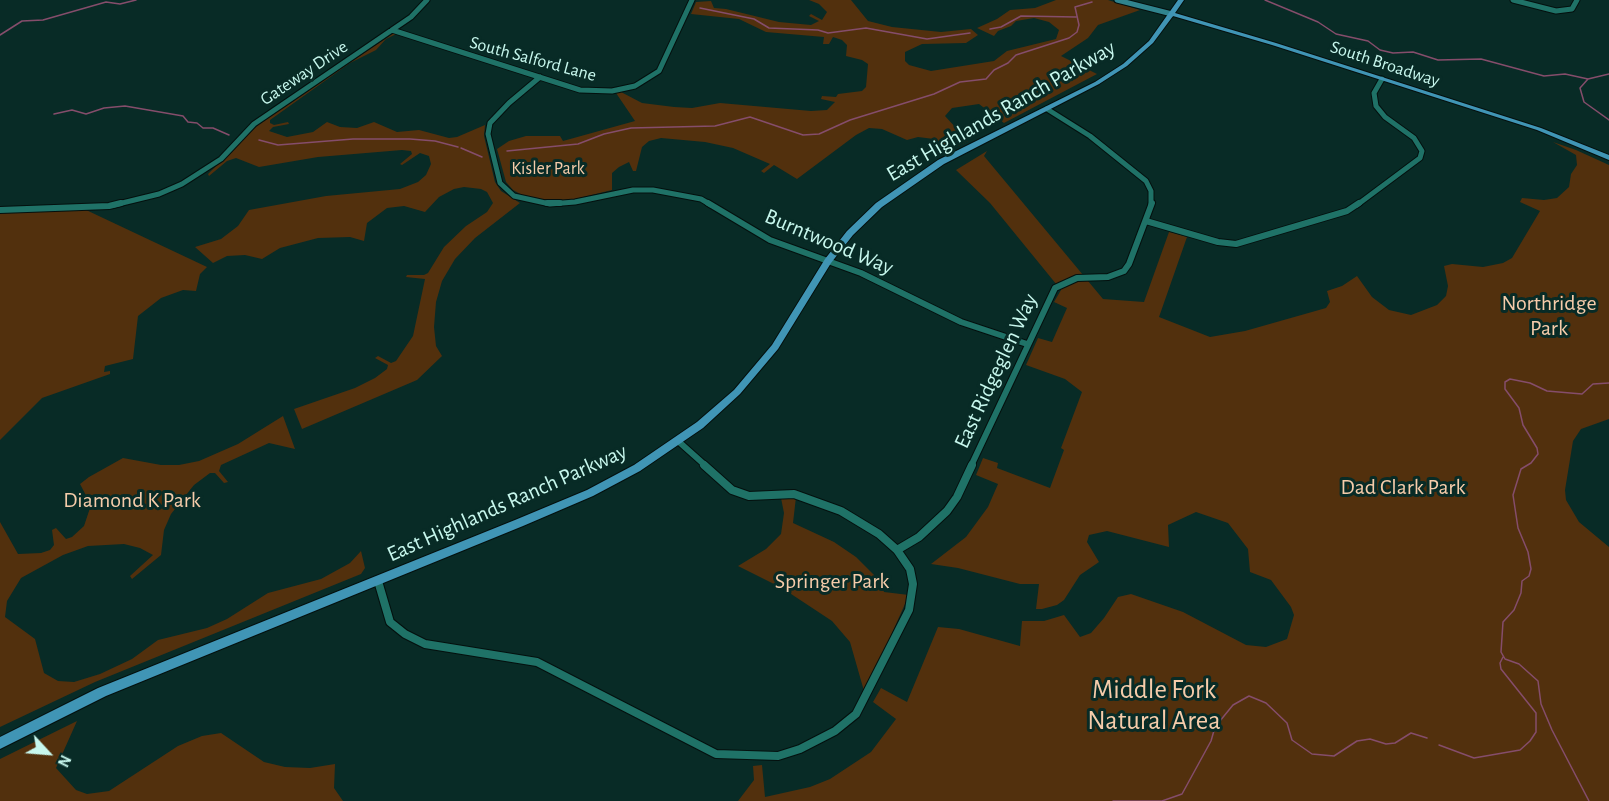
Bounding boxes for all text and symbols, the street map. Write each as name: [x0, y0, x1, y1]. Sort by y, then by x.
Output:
street label: South Salford Lane: [467, 32, 599, 86]
street label: East Highlands Ranch Parkway: [882, 35, 1120, 187]
street label: Gateway Drive: [256, 36, 352, 110]
street label: South Broadway: [1328, 36, 1442, 92]
park label: Kisler Park: [511, 158, 585, 180]
street label: Burntwood Way: [761, 203, 897, 281]
street label: East Ridgeglen Way: [949, 289, 1043, 453]
park label: Northridge Park: [1501, 290, 1597, 342]
street label: East Highlands Ranch Parkway: [383, 438, 631, 568]
park label: Dad Clark Park: [1341, 474, 1465, 500]
park label: Diamond K Park: [63, 487, 201, 513]
park label: Springer Park: [775, 568, 889, 594]
park label: Middle Fork Natural Area: [1087, 674, 1221, 737]
north arrow: [18, 723, 78, 783]
text: N: [55, 752, 74, 769]

